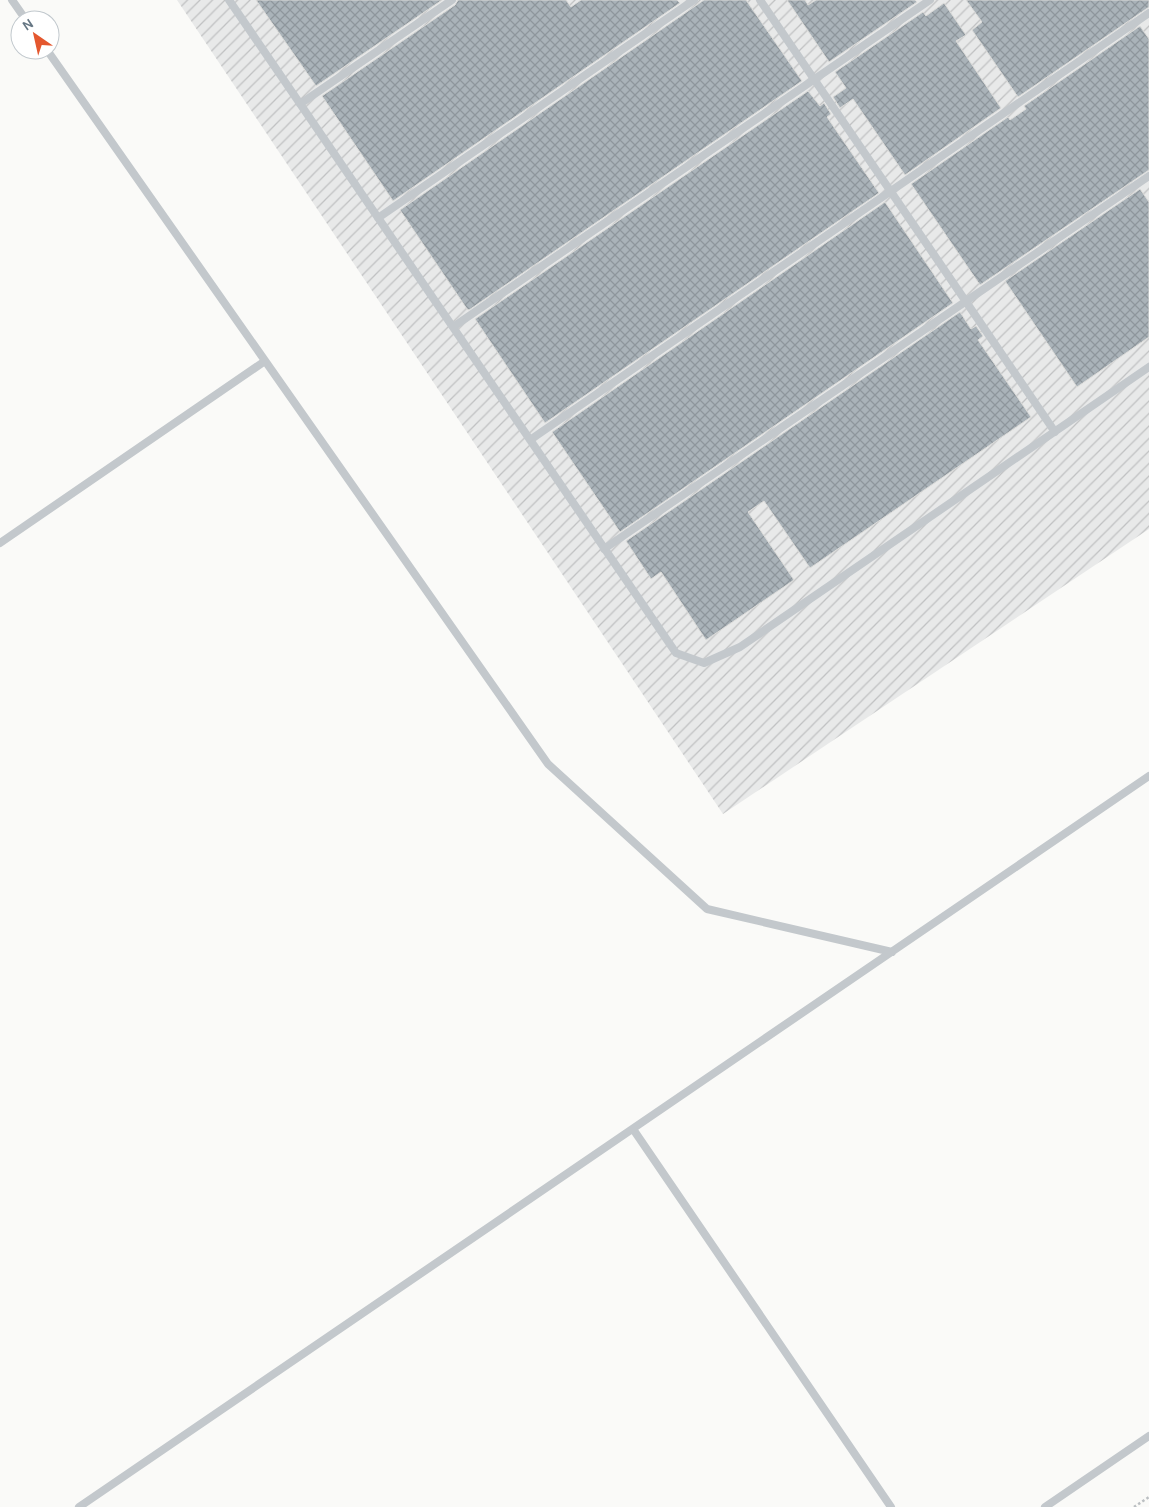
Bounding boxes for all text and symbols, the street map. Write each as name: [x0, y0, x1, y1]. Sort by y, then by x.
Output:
north arrow: [10, 10, 60, 60]
text: N: [19, 15, 37, 34]

